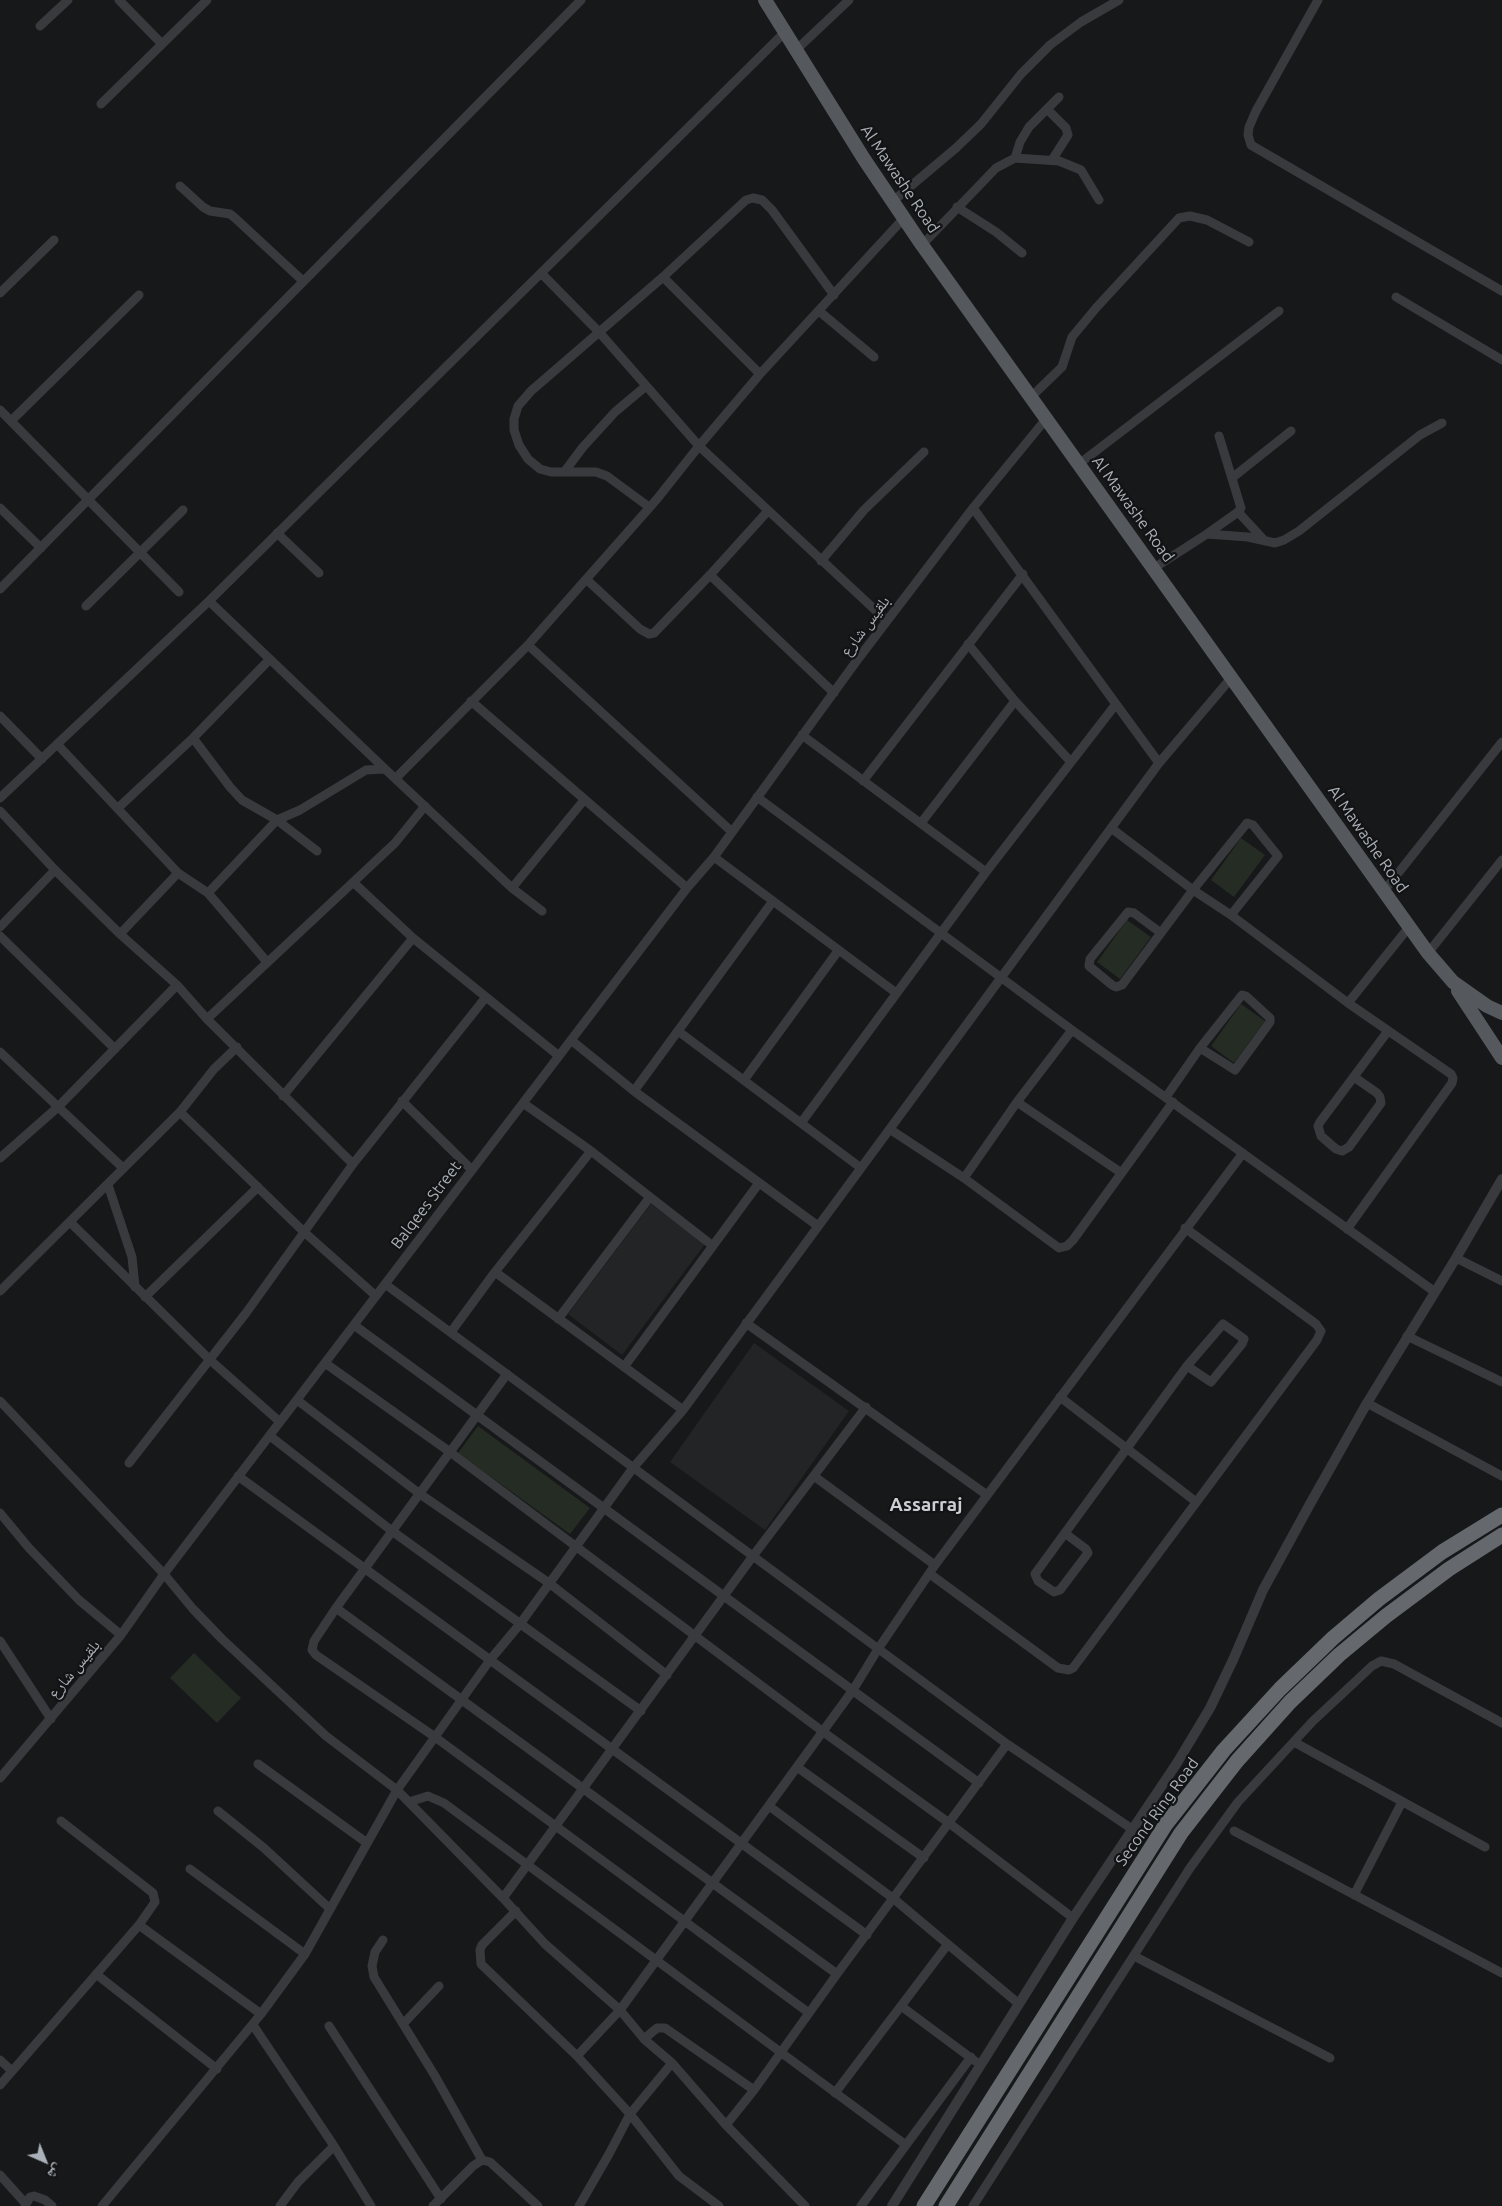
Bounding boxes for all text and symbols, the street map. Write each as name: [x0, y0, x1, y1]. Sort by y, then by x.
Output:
street label: Al Mawashe Road: [857, 121, 943, 237]
street label: Al Mawashe Road: [1088, 452, 1178, 566]
street label: بلقيس شارع: [836, 592, 894, 660]
street label: Al Mawashe Road: [1324, 782, 1412, 896]
street label: Balqees Street: [387, 1157, 465, 1253]
district label: Assarraj: [889, 1494, 963, 1516]
street label: بلقيس شارع: [44, 1636, 104, 1702]
street label: Second Ring Road: [1111, 1754, 1203, 1870]
north arrow: [20, 2136, 70, 2186]
text: ش: [45, 2161, 66, 2183]

